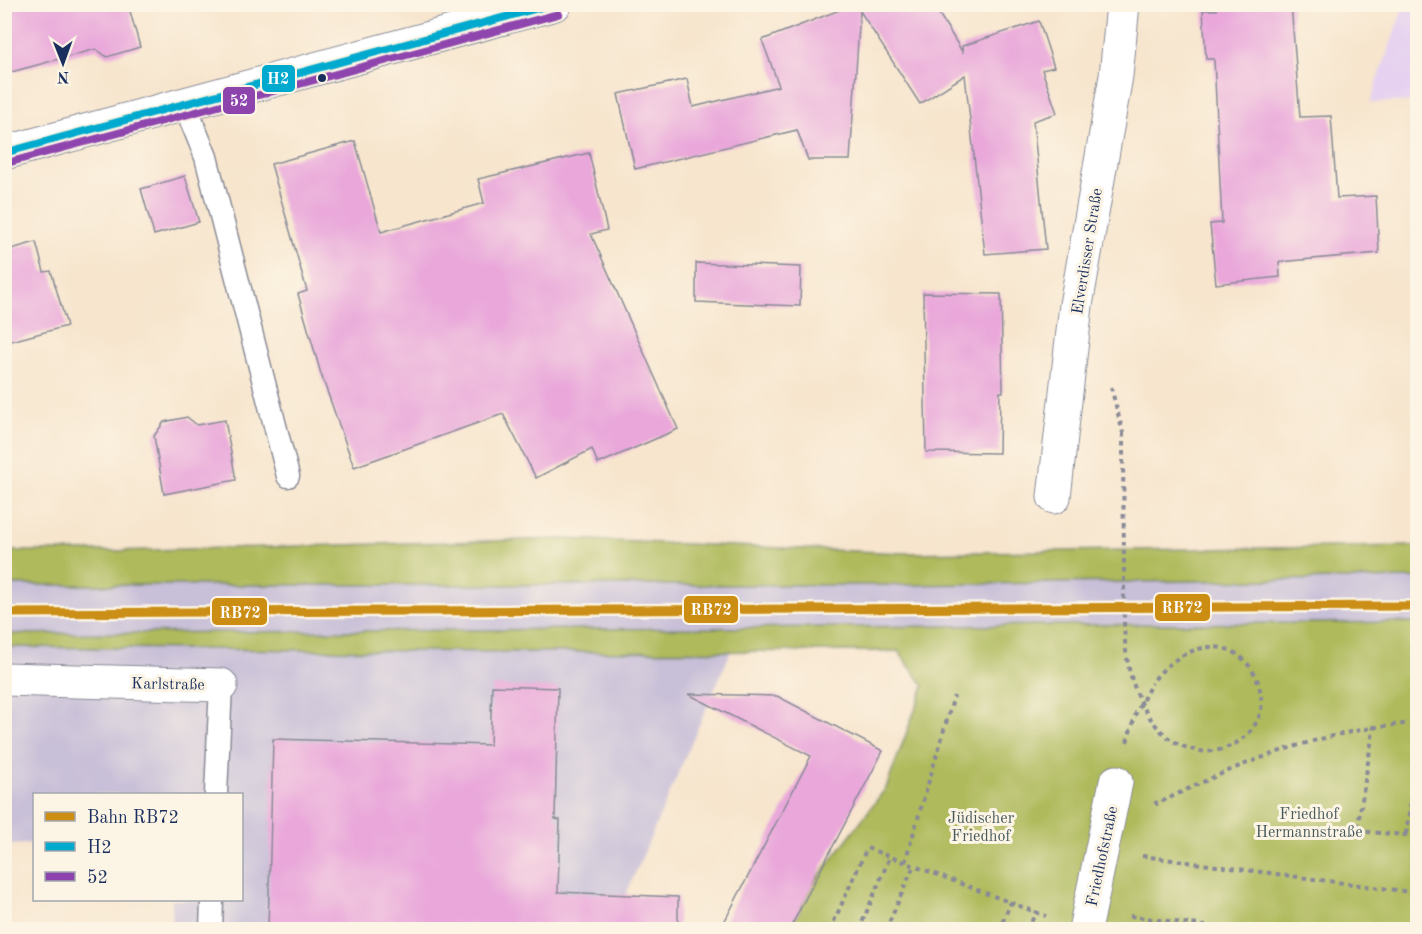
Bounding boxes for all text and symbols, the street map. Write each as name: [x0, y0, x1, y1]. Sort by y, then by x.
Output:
north arrow: [33, 33, 93, 93]
line badge: H2: [261, 64, 296, 93]
text: N: [56, 68, 69, 84]
text: H2: [267, 72, 289, 88]
unlabelled marker: [316, 72, 328, 84]
line badge: 52: [222, 86, 256, 115]
text: 52: [230, 94, 248, 110]
street label: Elverdisser Straße: [1070, 187, 1106, 316]
line badge: RB72: [1154, 593, 1211, 622]
line badge: RB72: [683, 595, 739, 624]
line badge: RB72: [211, 597, 268, 626]
text: RB72: [1161, 601, 1203, 617]
text: RB72: [690, 603, 732, 619]
text: RB72: [219, 606, 261, 622]
street label: Karlstraße: [131, 676, 205, 694]
legend: [33, 793, 243, 901]
street label: Friedhofstraße: [1085, 805, 1121, 908]
park label: Friedhof Hermannstraße: [1255, 807, 1363, 841]
text: Bahn RB72: [87, 809, 179, 827]
park label: Jüdischer Friedhof: [948, 811, 1015, 845]
text: H2: [87, 839, 112, 857]
text: 52: [87, 869, 108, 887]

